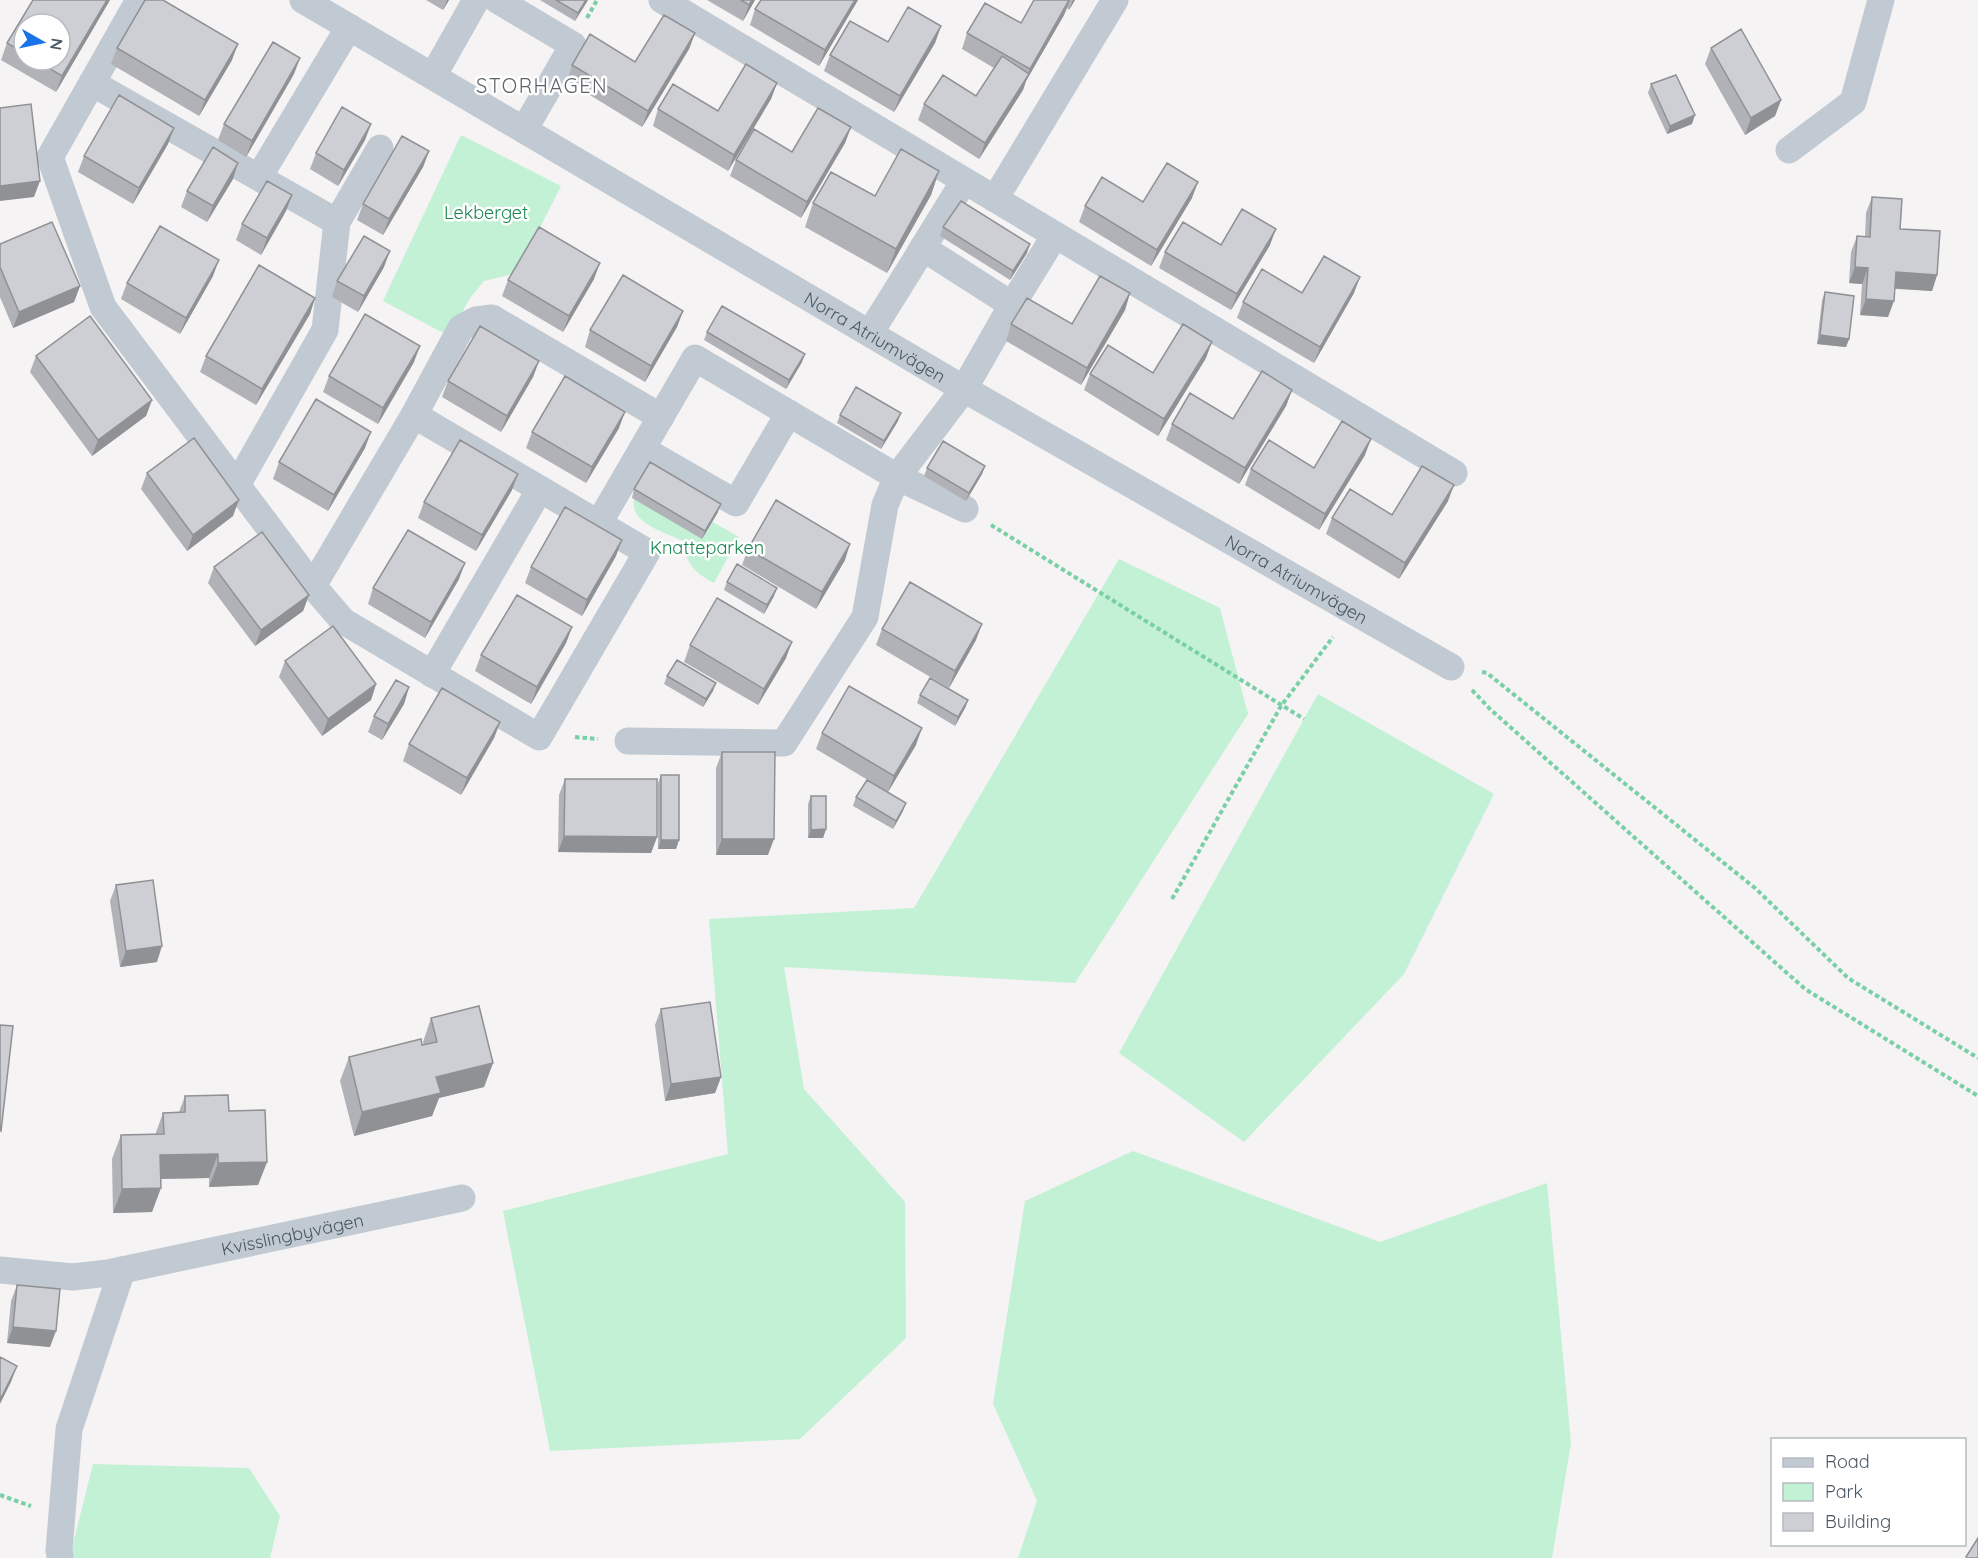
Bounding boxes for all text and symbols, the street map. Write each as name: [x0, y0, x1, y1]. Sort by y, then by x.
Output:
north arrow: [12, 12, 72, 72]
text: N: [46, 37, 68, 52]
district label: STORHAGEN: [476, 73, 608, 98]
park label: Lekberget: [444, 201, 528, 224]
street label: Norra Atriumvägen: [800, 286, 950, 387]
street label: Norra Atriumvägen: [1221, 529, 1372, 629]
park label: Knatteparken: [650, 536, 764, 559]
street label: Kvisslingbyvägen: [219, 1208, 366, 1260]
legend: [1771, 1438, 1966, 1546]
text: Road: [1825, 1450, 1870, 1473]
text: Park: [1825, 1480, 1863, 1503]
text: Building: [1825, 1510, 1891, 1533]

